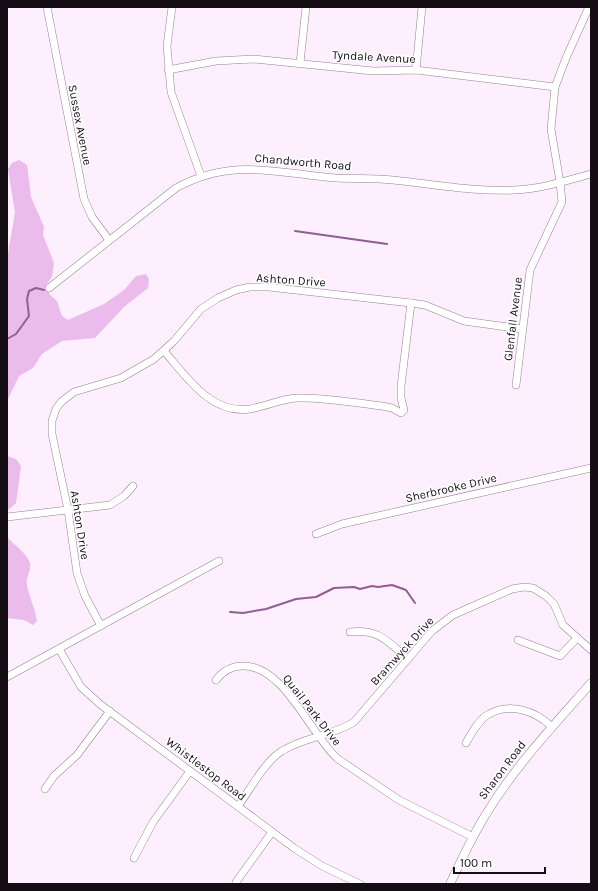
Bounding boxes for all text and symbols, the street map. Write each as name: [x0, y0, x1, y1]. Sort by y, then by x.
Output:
street label: Tyndale Avenue: [332, 48, 416, 66]
street label: Sussex Avenue: [65, 84, 95, 166]
street label: Chandworth Road: [254, 151, 352, 173]
street label: Ashton Drive: [256, 271, 326, 289]
street label: Glenfall Avenue: [501, 276, 525, 362]
street label: Sherbrooke Drive: [404, 471, 498, 505]
street label: Ashton Drive: [68, 490, 92, 560]
street label: Bramwyck Drive: [367, 614, 437, 688]
street label: Quail Park Drive: [280, 672, 344, 748]
street label: Whistlestop Road: [163, 734, 249, 804]
street label: Sharon Road: [475, 738, 529, 802]
scale bar: [454, 849, 545, 875]
text: 100 m: [460, 856, 492, 870]

